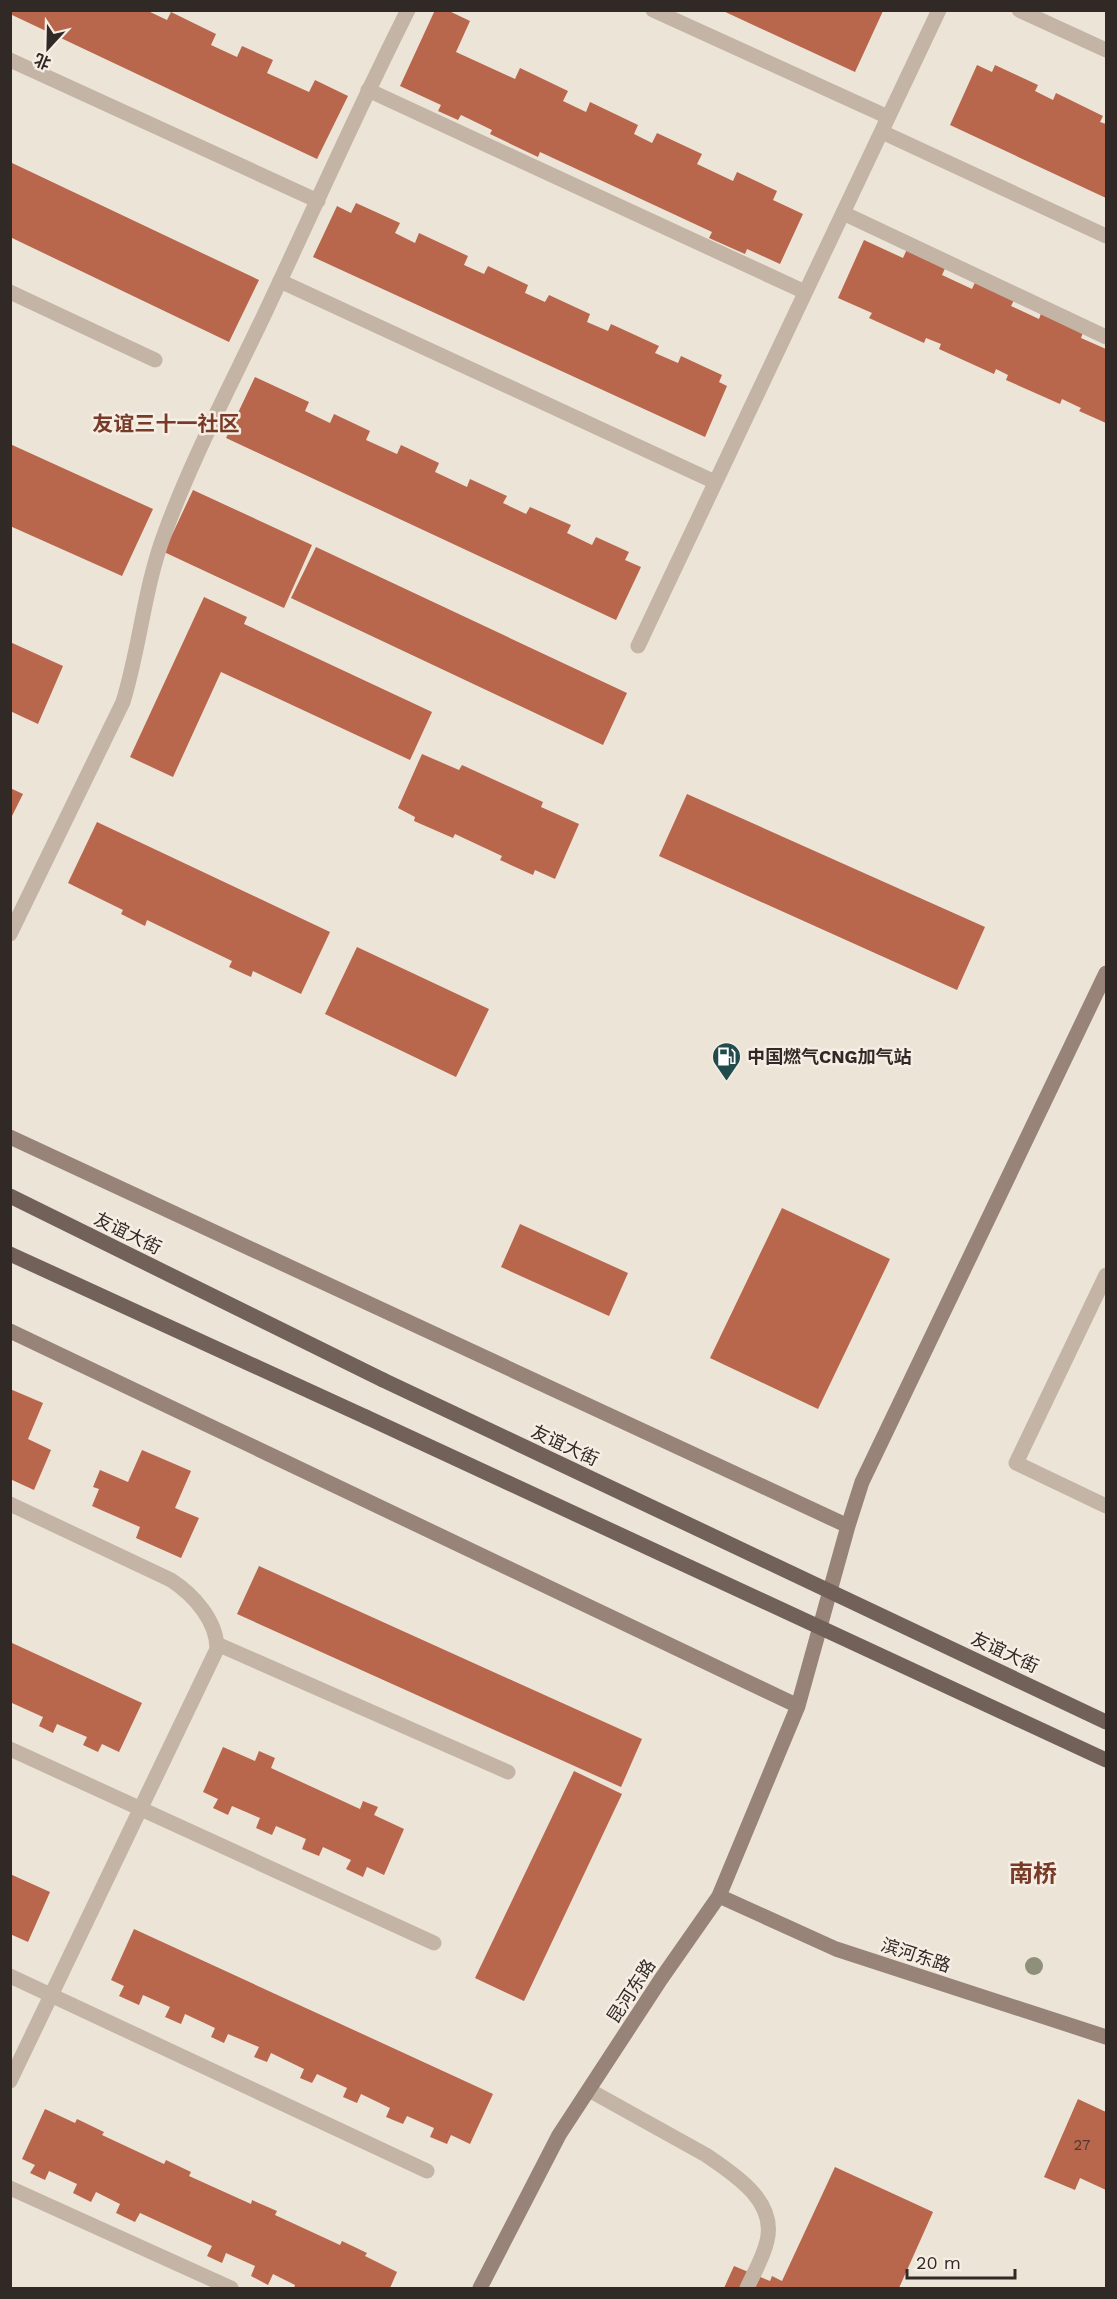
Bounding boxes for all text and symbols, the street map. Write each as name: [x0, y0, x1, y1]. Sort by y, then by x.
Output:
north arrow: [18, 18, 78, 78]
text: 北: [32, 50, 54, 73]
district label: 友谊三十一社区: [93, 411, 240, 436]
fuel station icon: 中国燃气CNG加气站: [710, 1040, 742, 1082]
place label: 中国燃气CNG加气站: [747, 1046, 912, 1067]
street label: 友谊大街: [91, 1208, 165, 1258]
street label: 友谊大街: [528, 1420, 602, 1470]
street label: 友谊大街: [968, 1627, 1042, 1677]
district label: 南桥: [1009, 1860, 1057, 1888]
street label: 滨河东路: [879, 1934, 953, 1976]
street label: 昆河东路: [603, 1955, 659, 2027]
house number: 27: [1074, 2136, 1090, 2154]
scale bar: [907, 2242, 1015, 2280]
text: 20 m: [916, 2252, 961, 2273]

